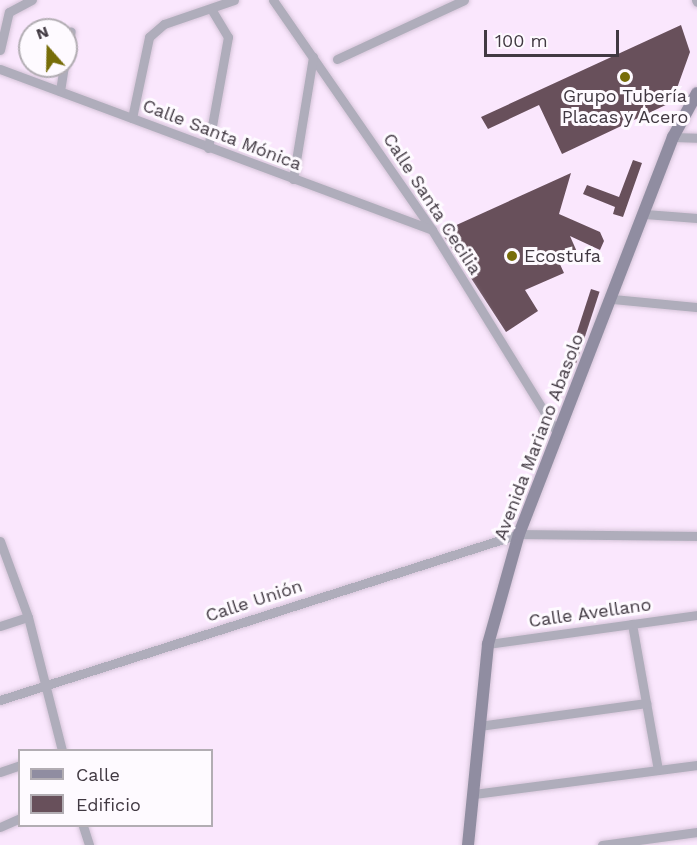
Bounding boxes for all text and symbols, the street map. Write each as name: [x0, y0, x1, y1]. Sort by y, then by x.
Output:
north arrow: [18, 18, 78, 78]
scale bar: [487, 18, 622, 56]
text: N: [34, 22, 51, 43]
text: 100 m: [495, 30, 548, 51]
marker: Grupo Tubería Placas y Acero: [618, 70, 632, 84]
place label: Grupo Tubería Placas y Acero: [561, 86, 689, 128]
street label: Calle Santa Mónica: [139, 95, 305, 175]
street label: Calle Santa Cecilia: [378, 129, 486, 279]
place label: Ecostufa: [524, 245, 601, 267]
marker: Ecostufa: [505, 249, 519, 263]
street label: Avenida Mariano Abasolo: [489, 330, 589, 544]
street label: Calle Unión: [203, 575, 305, 627]
street label: Calle Avellano: [527, 594, 653, 632]
legend: [18, 749, 213, 827]
text: Calle: [76, 764, 120, 785]
text: Edificio: [76, 794, 141, 815]

